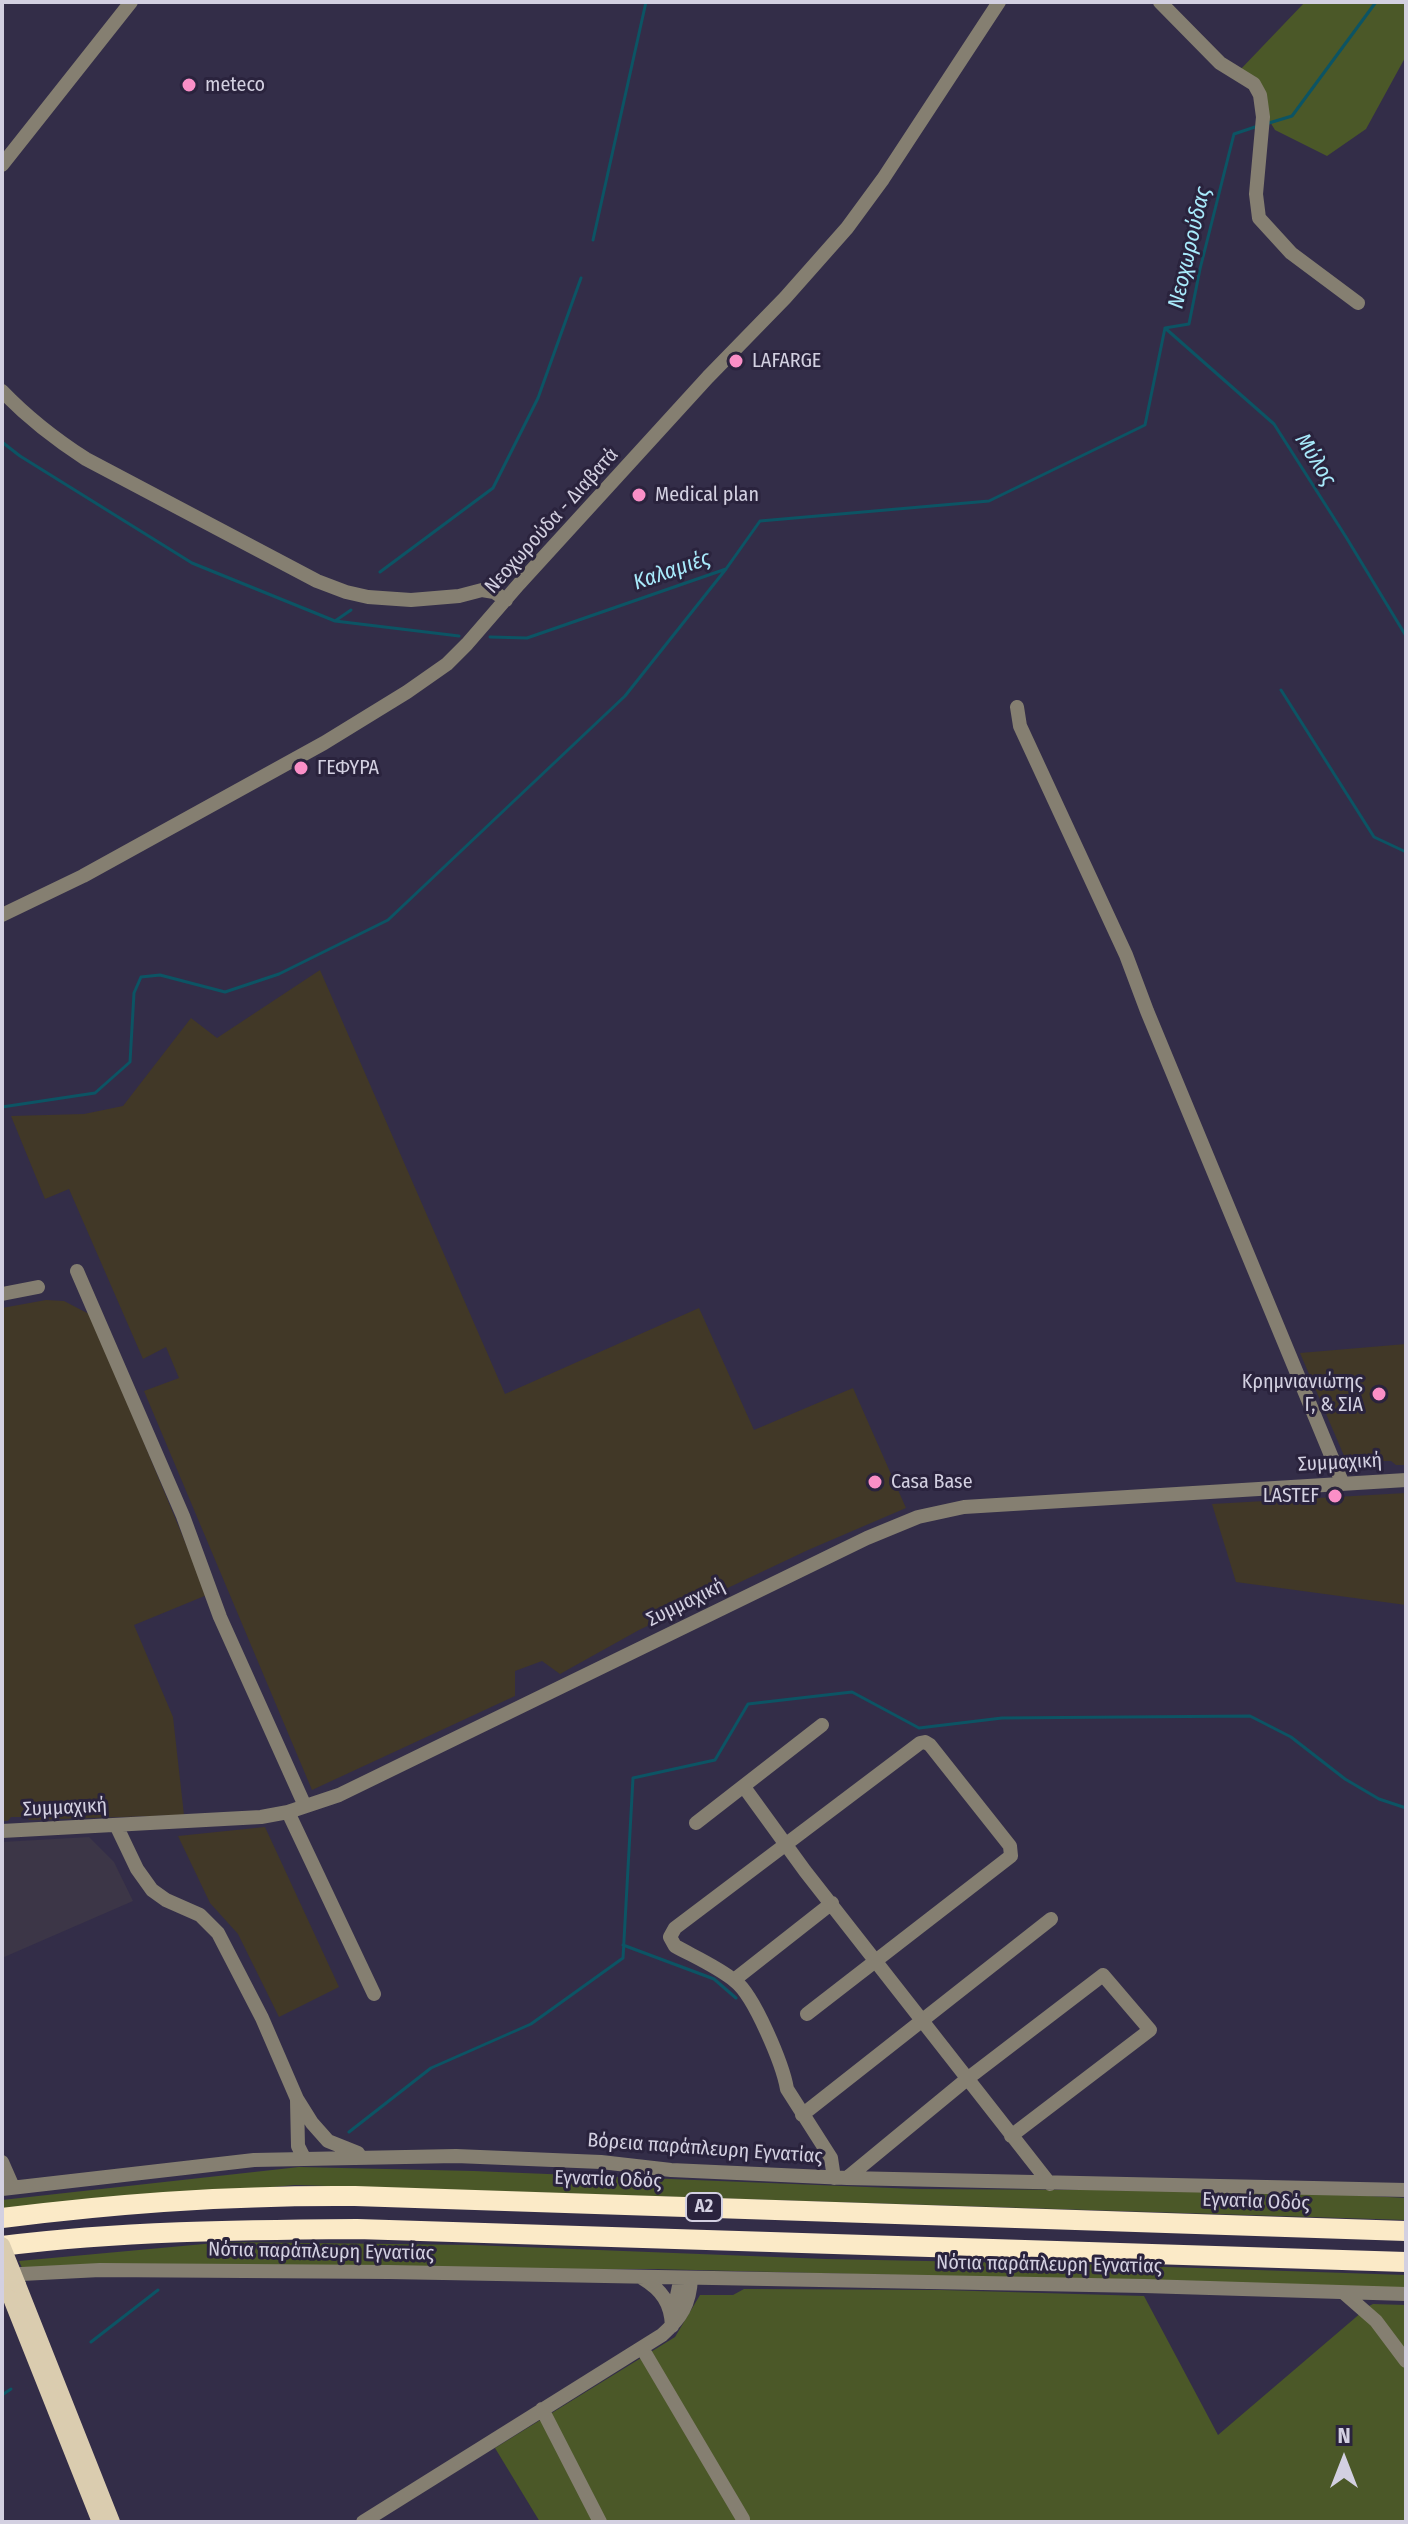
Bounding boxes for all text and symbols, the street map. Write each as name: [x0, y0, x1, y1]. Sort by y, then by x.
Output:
place label: meteco: [205, 73, 265, 97]
marker: meteco: [180, 76, 198, 94]
water label: Νεοχωρούδας: [1163, 185, 1217, 311]
place label: LAFARGE: [752, 349, 821, 373]
marker: LAFARGE: [727, 352, 745, 370]
water label: Μύλος: [1289, 429, 1341, 491]
street label: Νεοχωρούδα - Διαβατά: [480, 443, 624, 599]
place label: Medical plan: [655, 483, 759, 507]
marker: Medical plan: [630, 486, 648, 504]
water label: Καλαμιές: [630, 546, 714, 596]
place label: ΓΕΦΥΡΑ: [317, 756, 379, 780]
marker: ΓΕΦΥΡΑ: [292, 759, 310, 777]
place label: Κρημνιανιώτης Γ, & ΣΙΑ: [1242, 1370, 1363, 1417]
marker: Κρημνιανιώτης Γ, & ΣΙΑ: [1370, 1385, 1388, 1403]
street label: Συμμαχική: [1297, 1449, 1383, 1477]
place label: Casa Base: [891, 1470, 973, 1494]
marker: Casa Base: [866, 1473, 884, 1491]
place label: LASTEF: [1263, 1484, 1319, 1508]
marker: LASTEF: [1326, 1487, 1344, 1505]
street label: Συμμαχική: [643, 1574, 729, 1632]
street label: Συμμαχική: [22, 1794, 108, 1822]
street label: Βόρεια παράπλευρη Εγνατίας: [587, 2129, 823, 2169]
street label: Εγνατία Οδός: [554, 2166, 662, 2194]
street label: Εγνατία Οδός: [1202, 2188, 1310, 2216]
road number: Α2: [686, 2193, 722, 2221]
street label: Νότια παράπλευρη Εγνατίας: [208, 2238, 434, 2266]
street label: Νότια παράπλευρη Εγνατίας: [936, 2251, 1162, 2279]
north arrow: [1304, 2420, 1384, 2500]
text: N: [1337, 2422, 1351, 2449]

